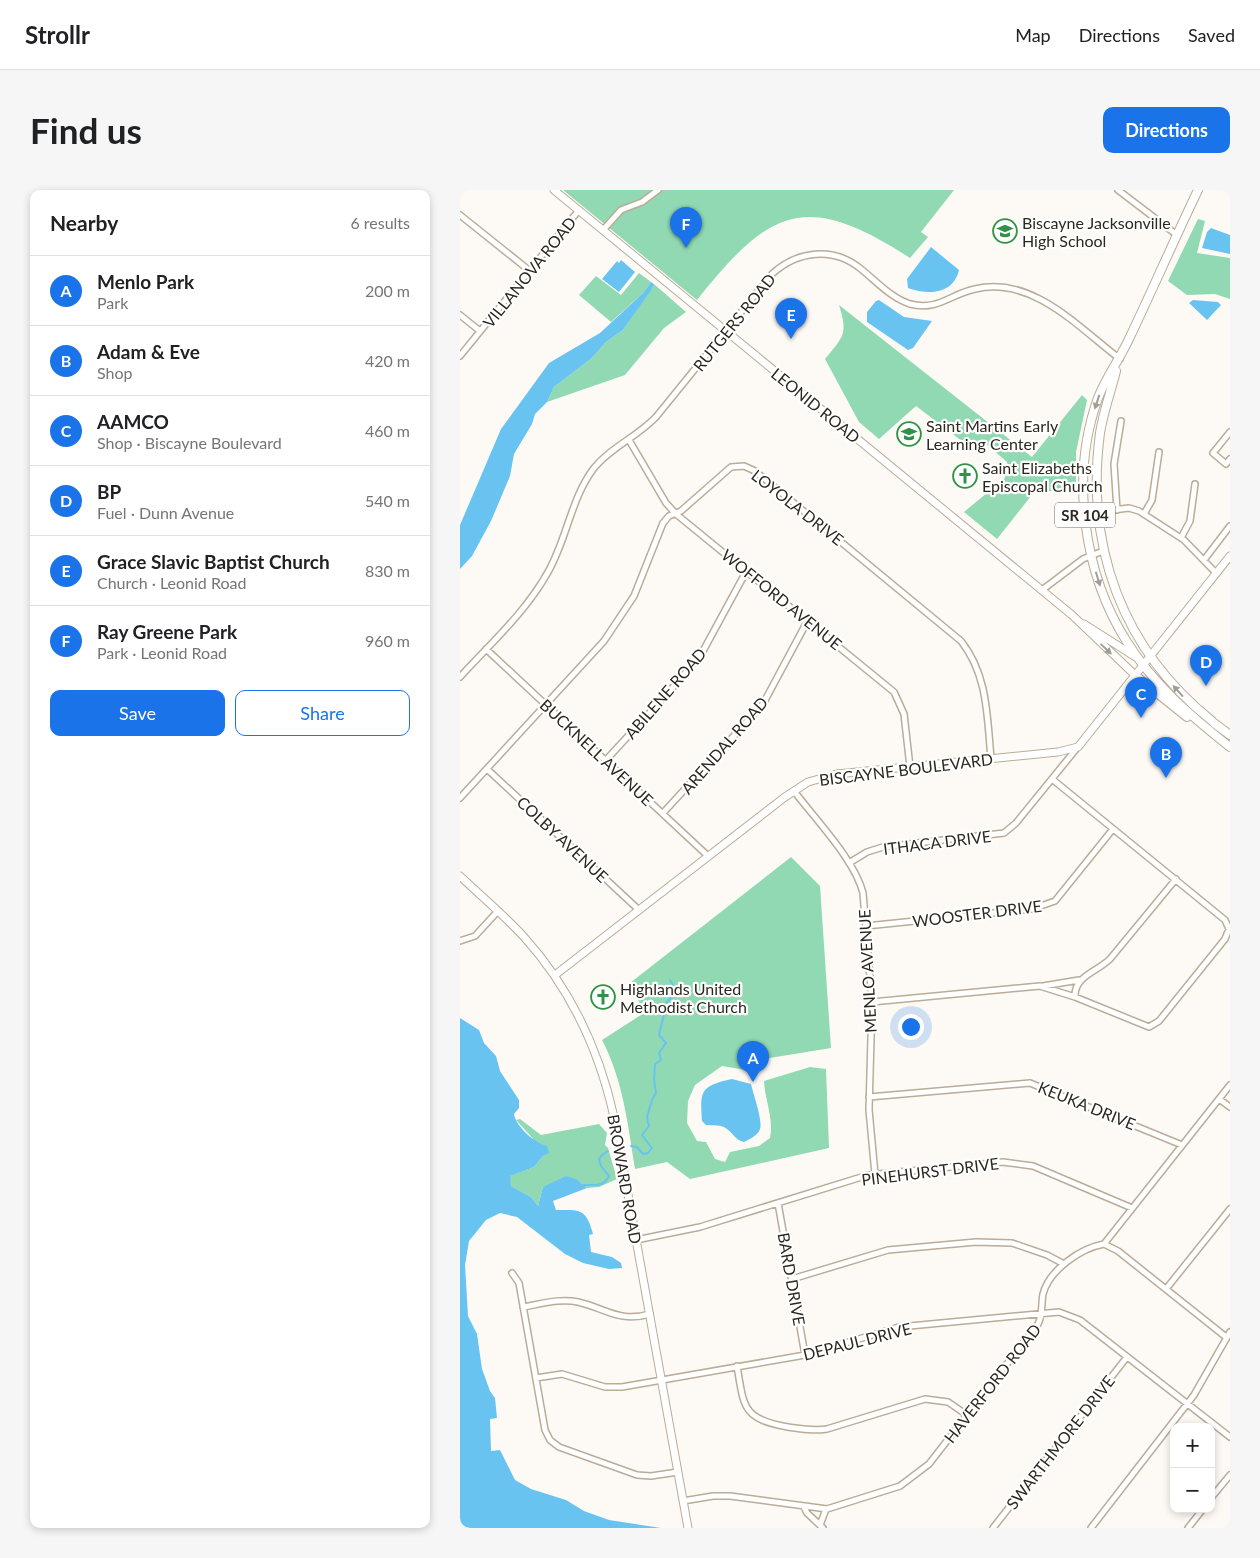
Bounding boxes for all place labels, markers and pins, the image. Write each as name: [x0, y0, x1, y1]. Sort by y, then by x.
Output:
pin: F: [670, 207, 702, 248]
place label: Biscayne Jacksonville High School: [1022, 213, 1171, 250]
school or university icon: Biscayne Jacksonville High School: [992, 218, 1018, 244]
pin: E: [775, 298, 807, 339]
place label: Saint Martins Early Learning Center: [926, 416, 1059, 453]
school or university icon: Saint Martins Early Learning Center: [896, 421, 922, 447]
place label: Saint Elizabeths Episcopal Church: [982, 458, 1103, 495]
church icon: Saint Elizabeths Episcopal Church: [952, 463, 978, 489]
pin: D: [1190, 645, 1222, 686]
pin: C: [1125, 677, 1157, 718]
pin: B: [1150, 737, 1182, 778]
place label: Highlands United Methodist Church: [620, 979, 747, 1016]
church icon: Highlands United Methodist Church: [590, 984, 616, 1010]
pin: A: [737, 1041, 769, 1082]

